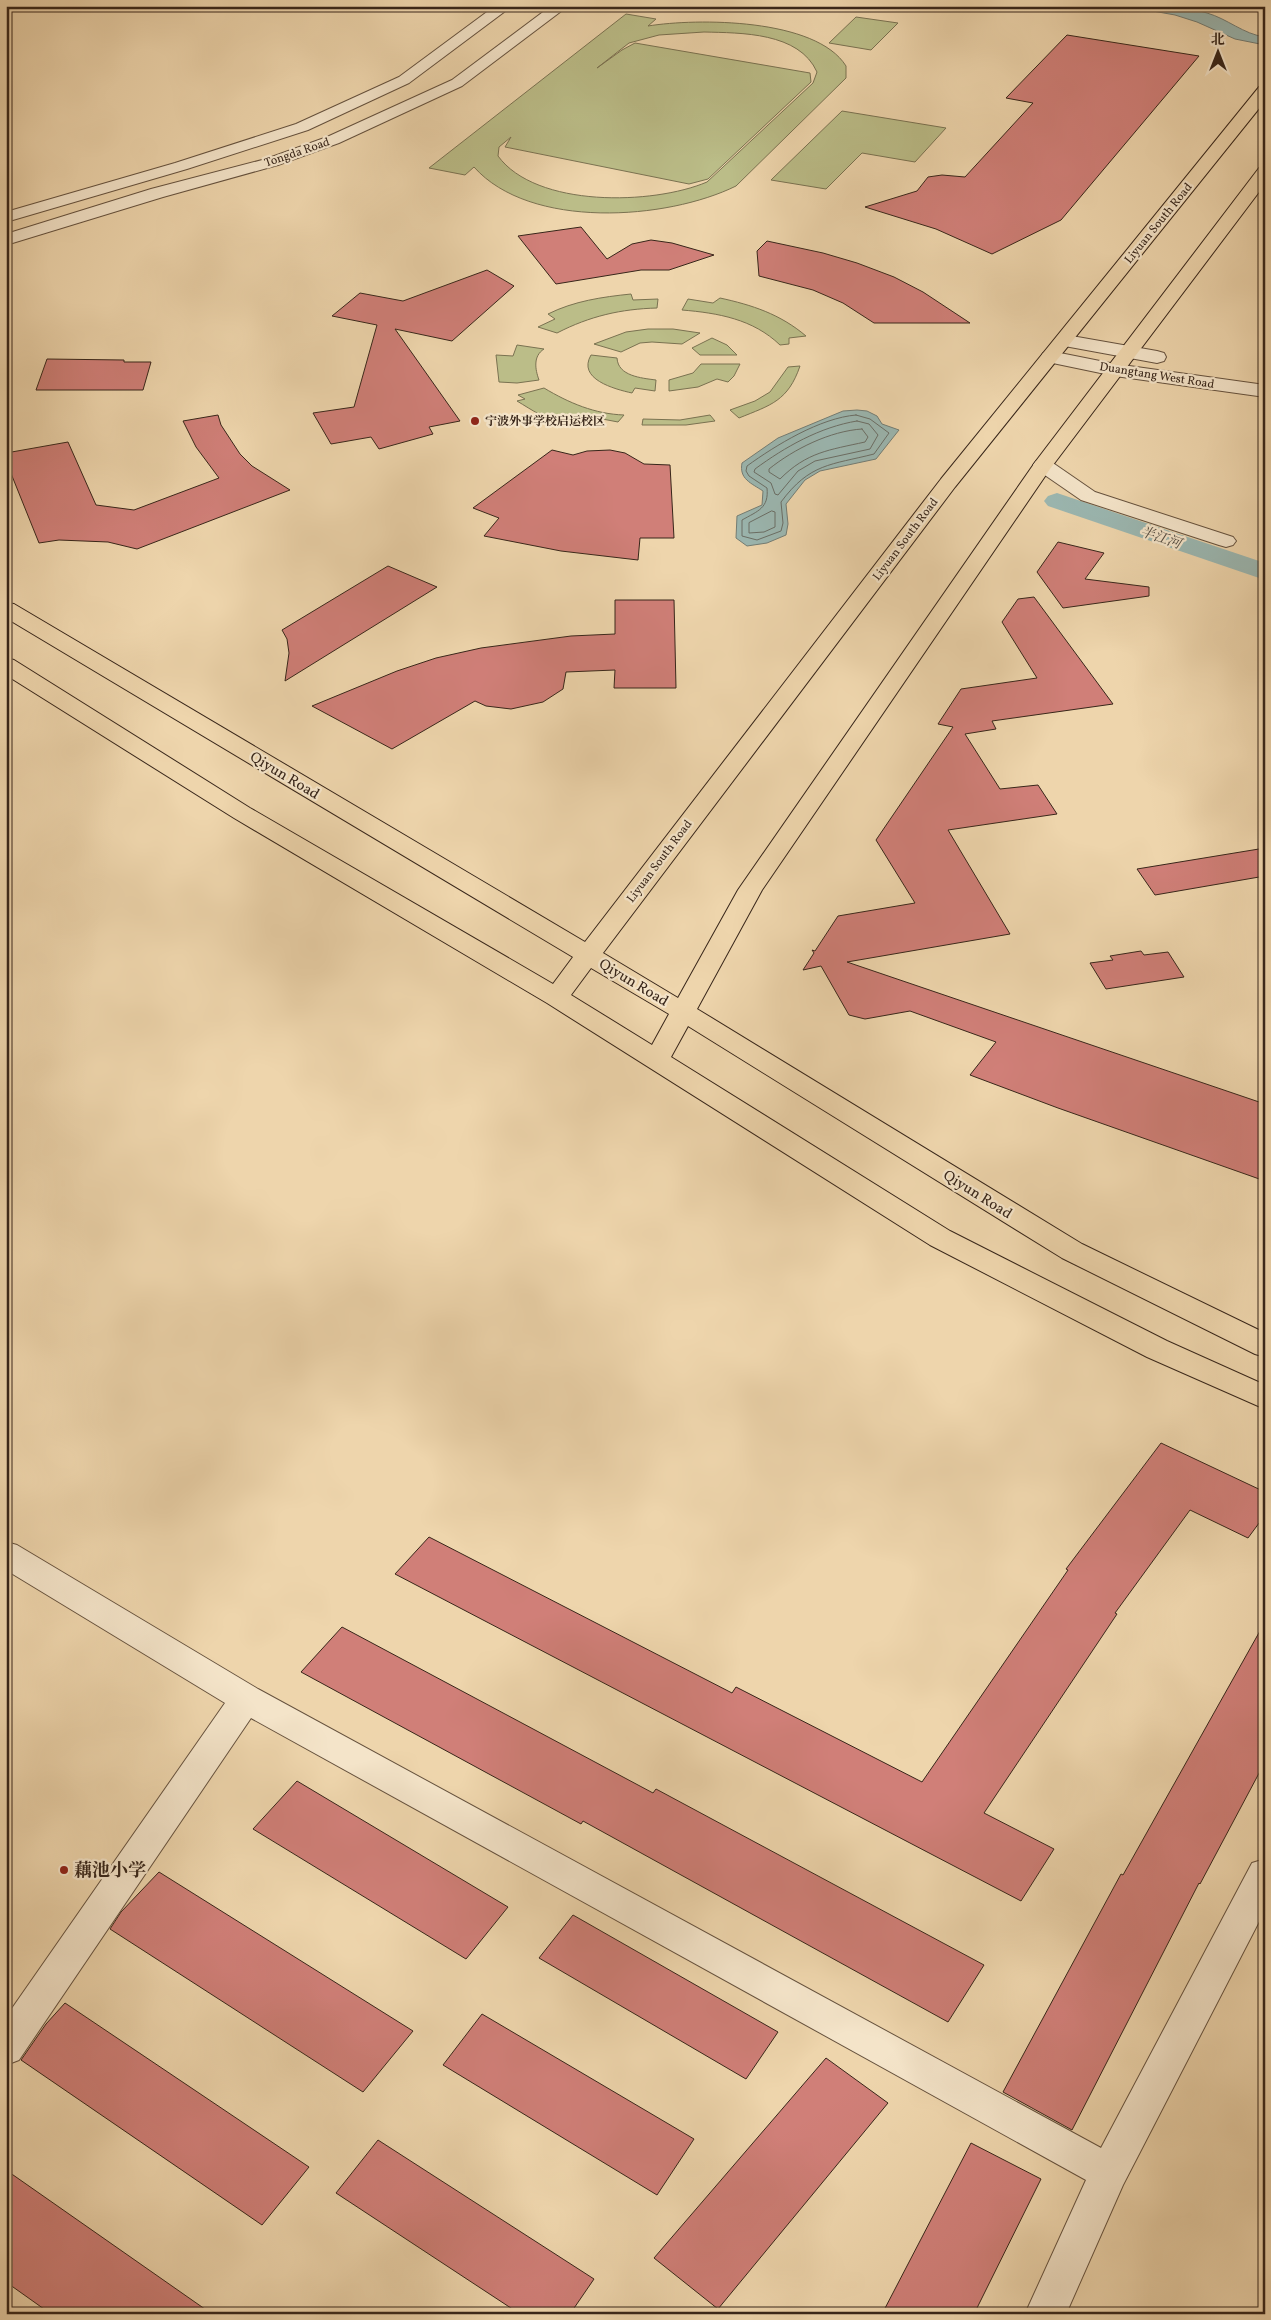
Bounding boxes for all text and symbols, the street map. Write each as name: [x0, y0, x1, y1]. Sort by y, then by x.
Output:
north arrow: [1194, 28, 1244, 78]
text: 北: [1211, 31, 1225, 50]
street label: Tongda Road: [263, 134, 332, 172]
street label: Liyuan South Road: [1121, 180, 1197, 267]
street label: Duangtang West Road: [1098, 359, 1216, 393]
place label: 宁波外事学校启运校区: [485, 414, 605, 430]
marker: 宁波外事学校启运校区: [469, 415, 481, 427]
street label: Liyuan South Road: [869, 495, 942, 584]
water label: 半江河: [1138, 523, 1186, 555]
street label: Qiyun Road: [245, 747, 323, 805]
street label: Liyuan South Road: [623, 817, 696, 906]
street label: Qiyun Road: [594, 954, 672, 1012]
street label: Qiyun Road: [939, 1166, 1016, 1225]
place label: 藕池小学: [74, 1859, 146, 1884]
marker: 藕池小学: [58, 1864, 70, 1876]

